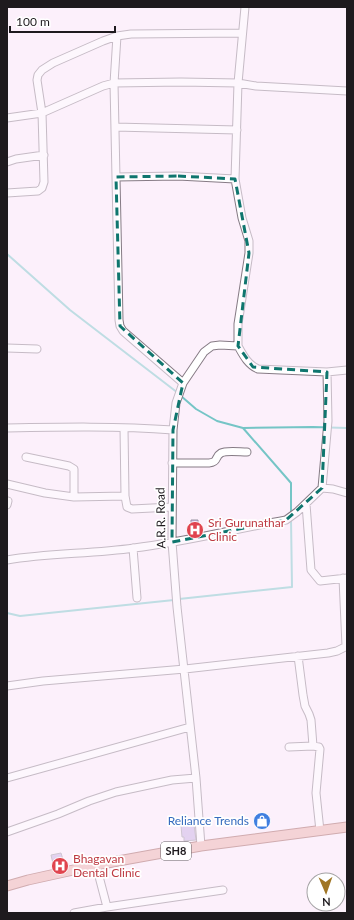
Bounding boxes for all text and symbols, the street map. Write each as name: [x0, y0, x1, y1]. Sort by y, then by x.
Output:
scale bar: [10, 8, 115, 34]
text: 100 m: [16, 14, 50, 29]
street label: A.R.R. Road: [152, 487, 169, 549]
place label: Sri Gurunathar Clinic: [208, 515, 286, 544]
hospital icon: Sri Gurunathar Clinic: [185, 520, 205, 540]
shop icon: Reliance Trends: [252, 811, 272, 831]
place label: Reliance Trends: [168, 813, 249, 828]
road number: SH8: [161, 842, 191, 860]
place label: Bhagavan Dental Clinic: [73, 851, 140, 880]
hospital icon: Bhagavan Dental Clinic: [50, 856, 70, 876]
north arrow: [306, 872, 346, 912]
text: N: [322, 896, 331, 909]

